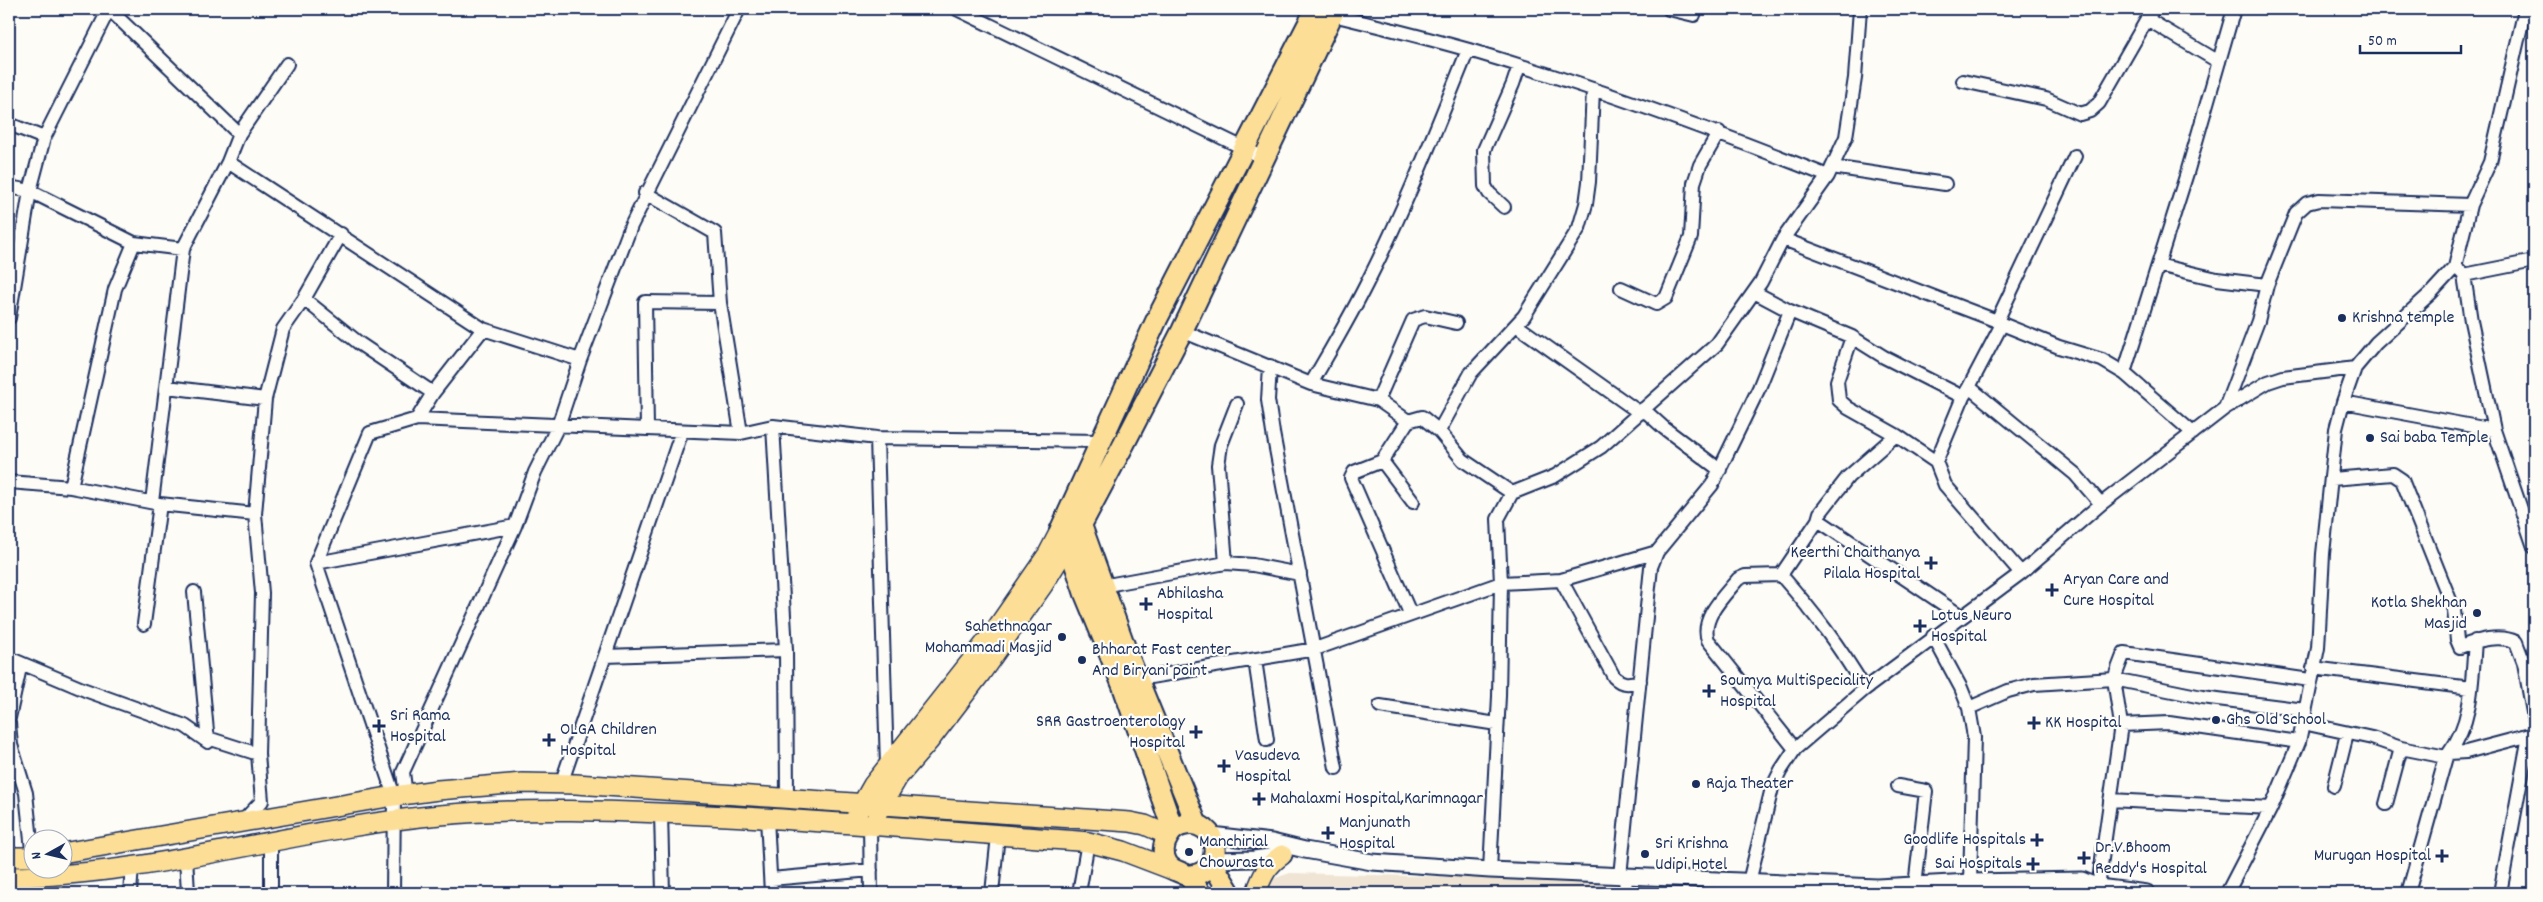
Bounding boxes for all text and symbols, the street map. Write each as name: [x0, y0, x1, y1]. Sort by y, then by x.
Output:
scale bar: [2360, 22, 2462, 54]
text: 50 m: [2368, 31, 2397, 53]
place label: Krishna temple: [2352, 306, 2454, 331]
marker: Krishna temple: [2336, 312, 2348, 324]
place label: Sai baba Temple: [2380, 426, 2488, 451]
marker: Sai baba Temple: [2364, 432, 2376, 444]
place label: Keerthi Chaithanya Pilala Hospital: [1791, 541, 1921, 587]
marker: Keerthi Chaithanya Pilala Hospital: [1924, 556, 1938, 570]
place label: Aryan Care and Cure Hospital: [2063, 568, 2169, 614]
place label: Abhilasha Hospital: [1157, 582, 1224, 628]
marker: Aryan Care and Cure Hospital: [2045, 583, 2059, 597]
place label: Kotla Shekhan Masjid: [2371, 591, 2467, 637]
marker: Abhilasha Hospital: [1139, 597, 1153, 611]
place label: Lotus Neuro Hospital: [1931, 604, 2012, 650]
marker: Kotla Shekhan Masjid: [2471, 607, 2483, 619]
place label: Sahethnagar Mohammadi Masjid: [925, 615, 1052, 661]
marker: Lotus Neuro Hospital: [1913, 619, 1927, 633]
marker: Sahethnagar Mohammadi Masjid: [1056, 631, 1068, 643]
place label: Bhharat Fast center And Biryani point: [1092, 638, 1231, 684]
marker: Bhharat Fast center And Biryani point: [1076, 654, 1088, 666]
place label: Soumya MultiSpeciality Hospital: [1720, 669, 1874, 715]
marker: Soumya MultiSpeciality Hospital: [1702, 684, 1716, 698]
place label: Sri Rama Hospital: [390, 704, 451, 750]
place label: Ghs Old School: [2226, 708, 2327, 733]
place label: SRR Gastroenterology Hospital: [1036, 710, 1186, 756]
place label: KK Hospital: [2045, 711, 2122, 736]
marker: Ghs Old School: [2210, 714, 2222, 726]
marker: KK Hospital: [2027, 716, 2041, 730]
place label: OLGA Children Hospital: [560, 718, 657, 764]
marker: Sri Rama Hospital: [372, 719, 386, 733]
marker: SRR Gastroenterology Hospital: [1189, 725, 1203, 739]
marker: OLGA Children Hospital: [542, 733, 556, 747]
place label: Vasudeva Hospital: [1235, 744, 1300, 790]
marker: Vasudeva Hospital: [1217, 759, 1231, 773]
place label: Raja Theater: [1706, 772, 1794, 797]
marker: Raja Theater: [1690, 778, 1702, 790]
place label: Mahalaxmi Hospital,Karimnagar: [1270, 787, 1483, 812]
marker: Mahalaxmi Hospital,Karimnagar: [1252, 792, 1266, 806]
place label: Manjunath Hospital: [1339, 811, 1410, 857]
marker: Manjunath Hospital: [1321, 826, 1335, 840]
place label: Goodlife Hospitals: [1903, 828, 2026, 853]
north arrow: [22, 830, 72, 880]
place label: Manchirial Chowrasta: [1199, 830, 1274, 876]
place label: Sri Krishna Udipi Hotel: [1655, 832, 1728, 878]
marker: Goodlife Hospitals: [2030, 833, 2044, 847]
place label: Dr.V.Bhoom Reddy's Hospital: [2095, 836, 2208, 882]
place label: Murugan Hospital: [2314, 844, 2432, 869]
marker: Manchirial Chowrasta: [1183, 846, 1195, 858]
marker: Sri Krishna Udipi Hotel: [1639, 848, 1651, 860]
marker: Murugan Hospital: [2435, 849, 2449, 863]
text: N: [27, 851, 47, 860]
marker: Dr.V.Bhoom Reddy's Hospital: [2077, 851, 2091, 865]
place label: Sai Hospitals: [1935, 852, 2022, 877]
marker: Sai Hospitals: [2026, 857, 2040, 871]

